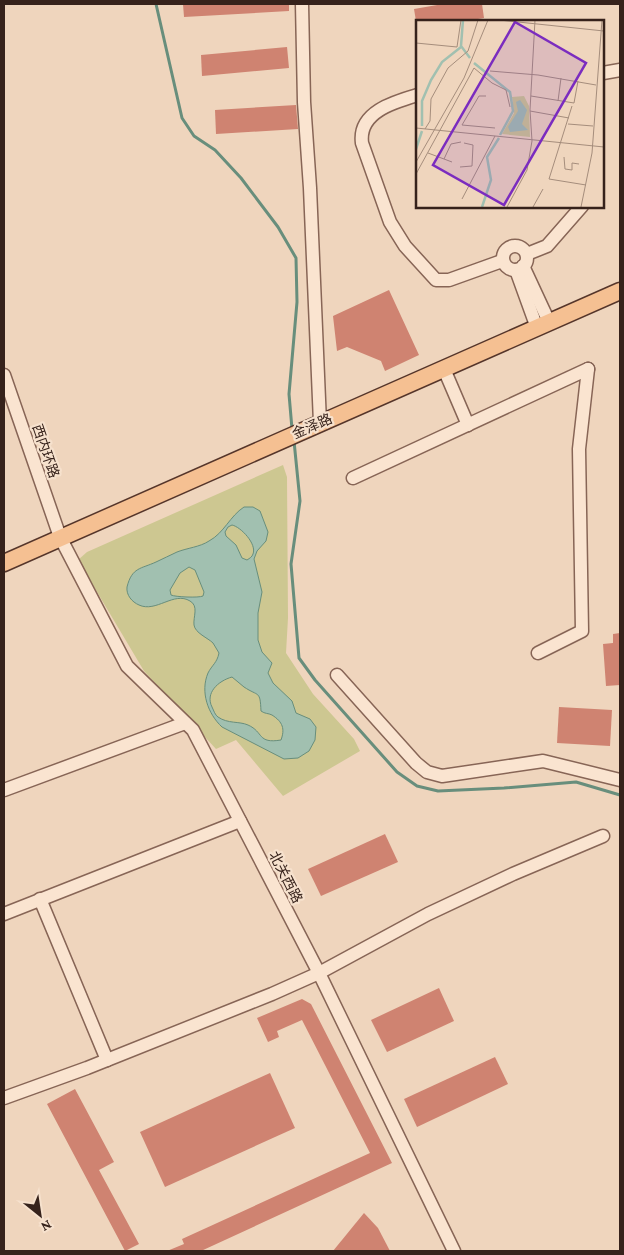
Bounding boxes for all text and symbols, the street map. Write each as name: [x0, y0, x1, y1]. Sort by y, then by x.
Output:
inset map: [416, 20, 604, 208]
street label: 金泽路: [290, 410, 334, 442]
street label: 西内环路: [29, 422, 63, 480]
street label: 北关西路: [266, 848, 306, 906]
north arrow: [15, 1190, 65, 1240]
text: N: [38, 1217, 55, 1236]

